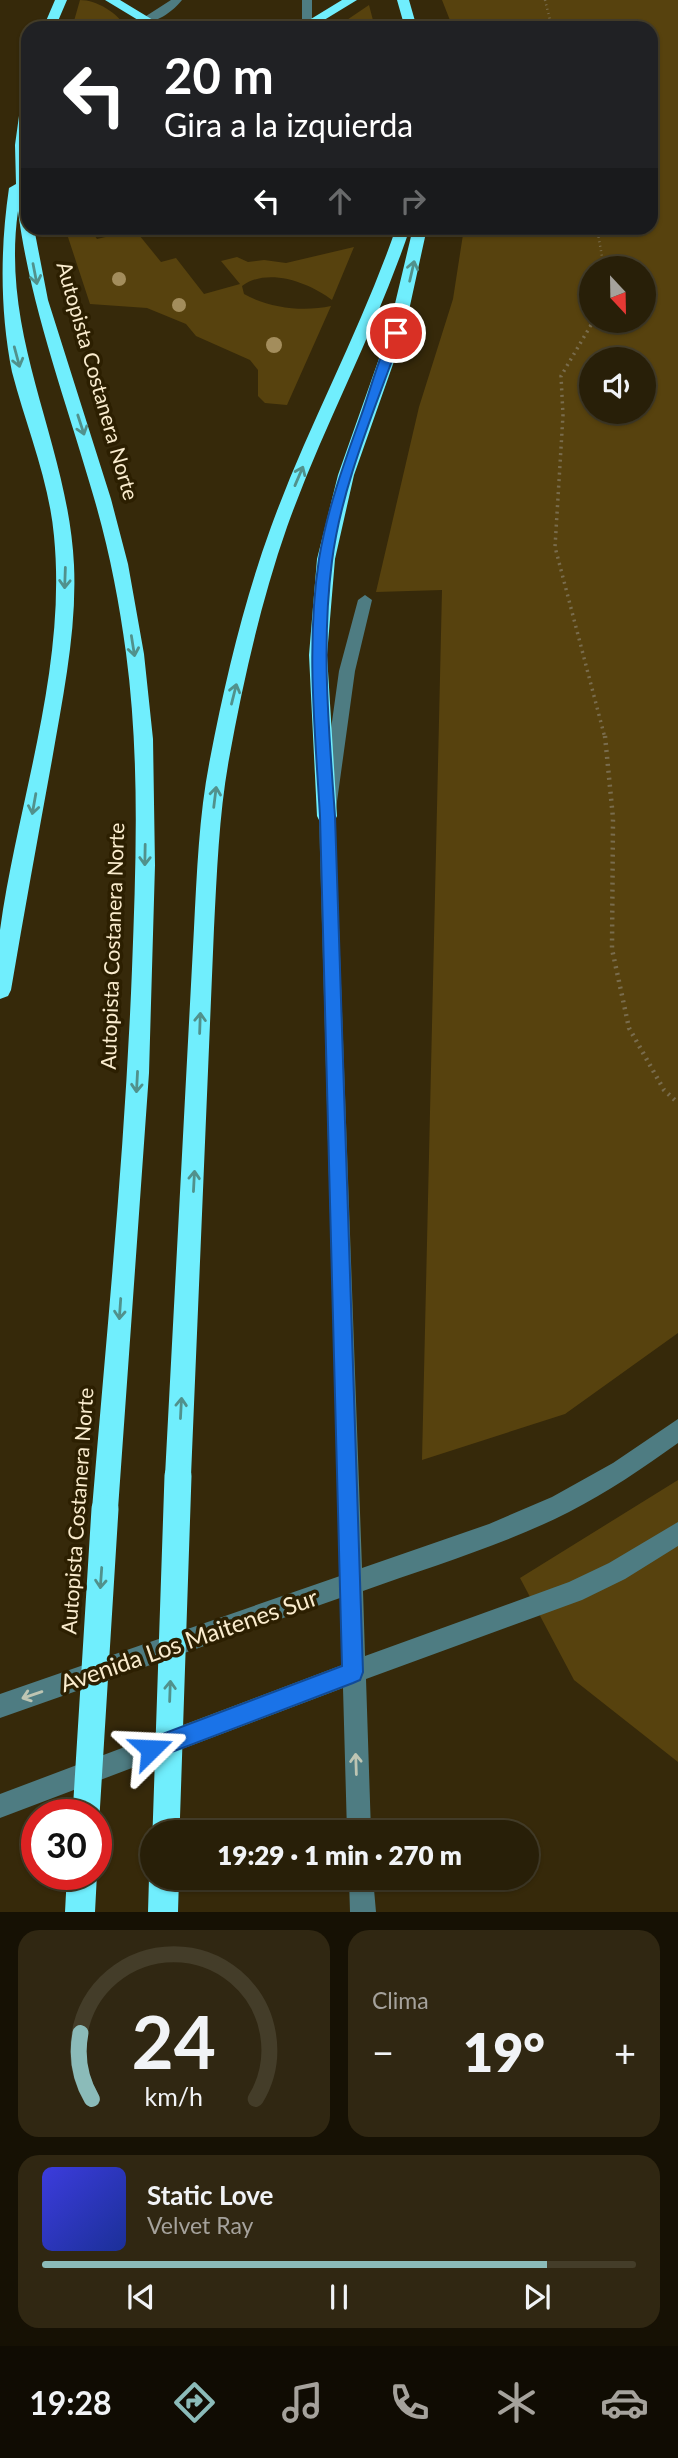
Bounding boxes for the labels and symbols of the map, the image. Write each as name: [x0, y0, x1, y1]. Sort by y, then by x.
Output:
north arrow: [579, 256, 656, 332]
street label: Autopista Costanera Norte: [52, 258, 144, 503]
one-way arrow: [406, 260, 419, 283]
one-way arrow: [28, 262, 42, 285]
pin: [366, 303, 426, 363]
one-way arrow: [11, 345, 24, 367]
one-way arrow: [75, 414, 88, 436]
one-way arrow: [293, 466, 306, 487]
one-way arrow: [58, 567, 71, 590]
one-way arrow: [127, 634, 140, 657]
one-way arrow: [228, 683, 241, 706]
one-way arrow: [209, 786, 222, 808]
one-way arrow: [27, 792, 40, 814]
street label: Autopista Costanera Norte: [95, 822, 128, 1070]
one-way arrow: [139, 843, 152, 866]
one-way arrow: [194, 1012, 207, 1035]
one-way arrow: [130, 1071, 143, 1093]
one-way arrow: [187, 1170, 200, 1193]
one-way arrow: [113, 1298, 126, 1320]
street label: Autopista Costanera Norte: [55, 1387, 98, 1635]
one-way arrow: [175, 1397, 188, 1420]
one-way arrow: [94, 1566, 107, 1588]
street label: Avenida Los Maitenes Sur: [56, 1582, 321, 1697]
one-way arrow: [164, 1679, 177, 1702]
one-way arrow: [21, 1690, 43, 1702]
position arrow: [114, 1712, 188, 1786]
one-way arrow: [350, 1753, 363, 1776]
speed limit sign: 30: [21, 1799, 112, 1890]

